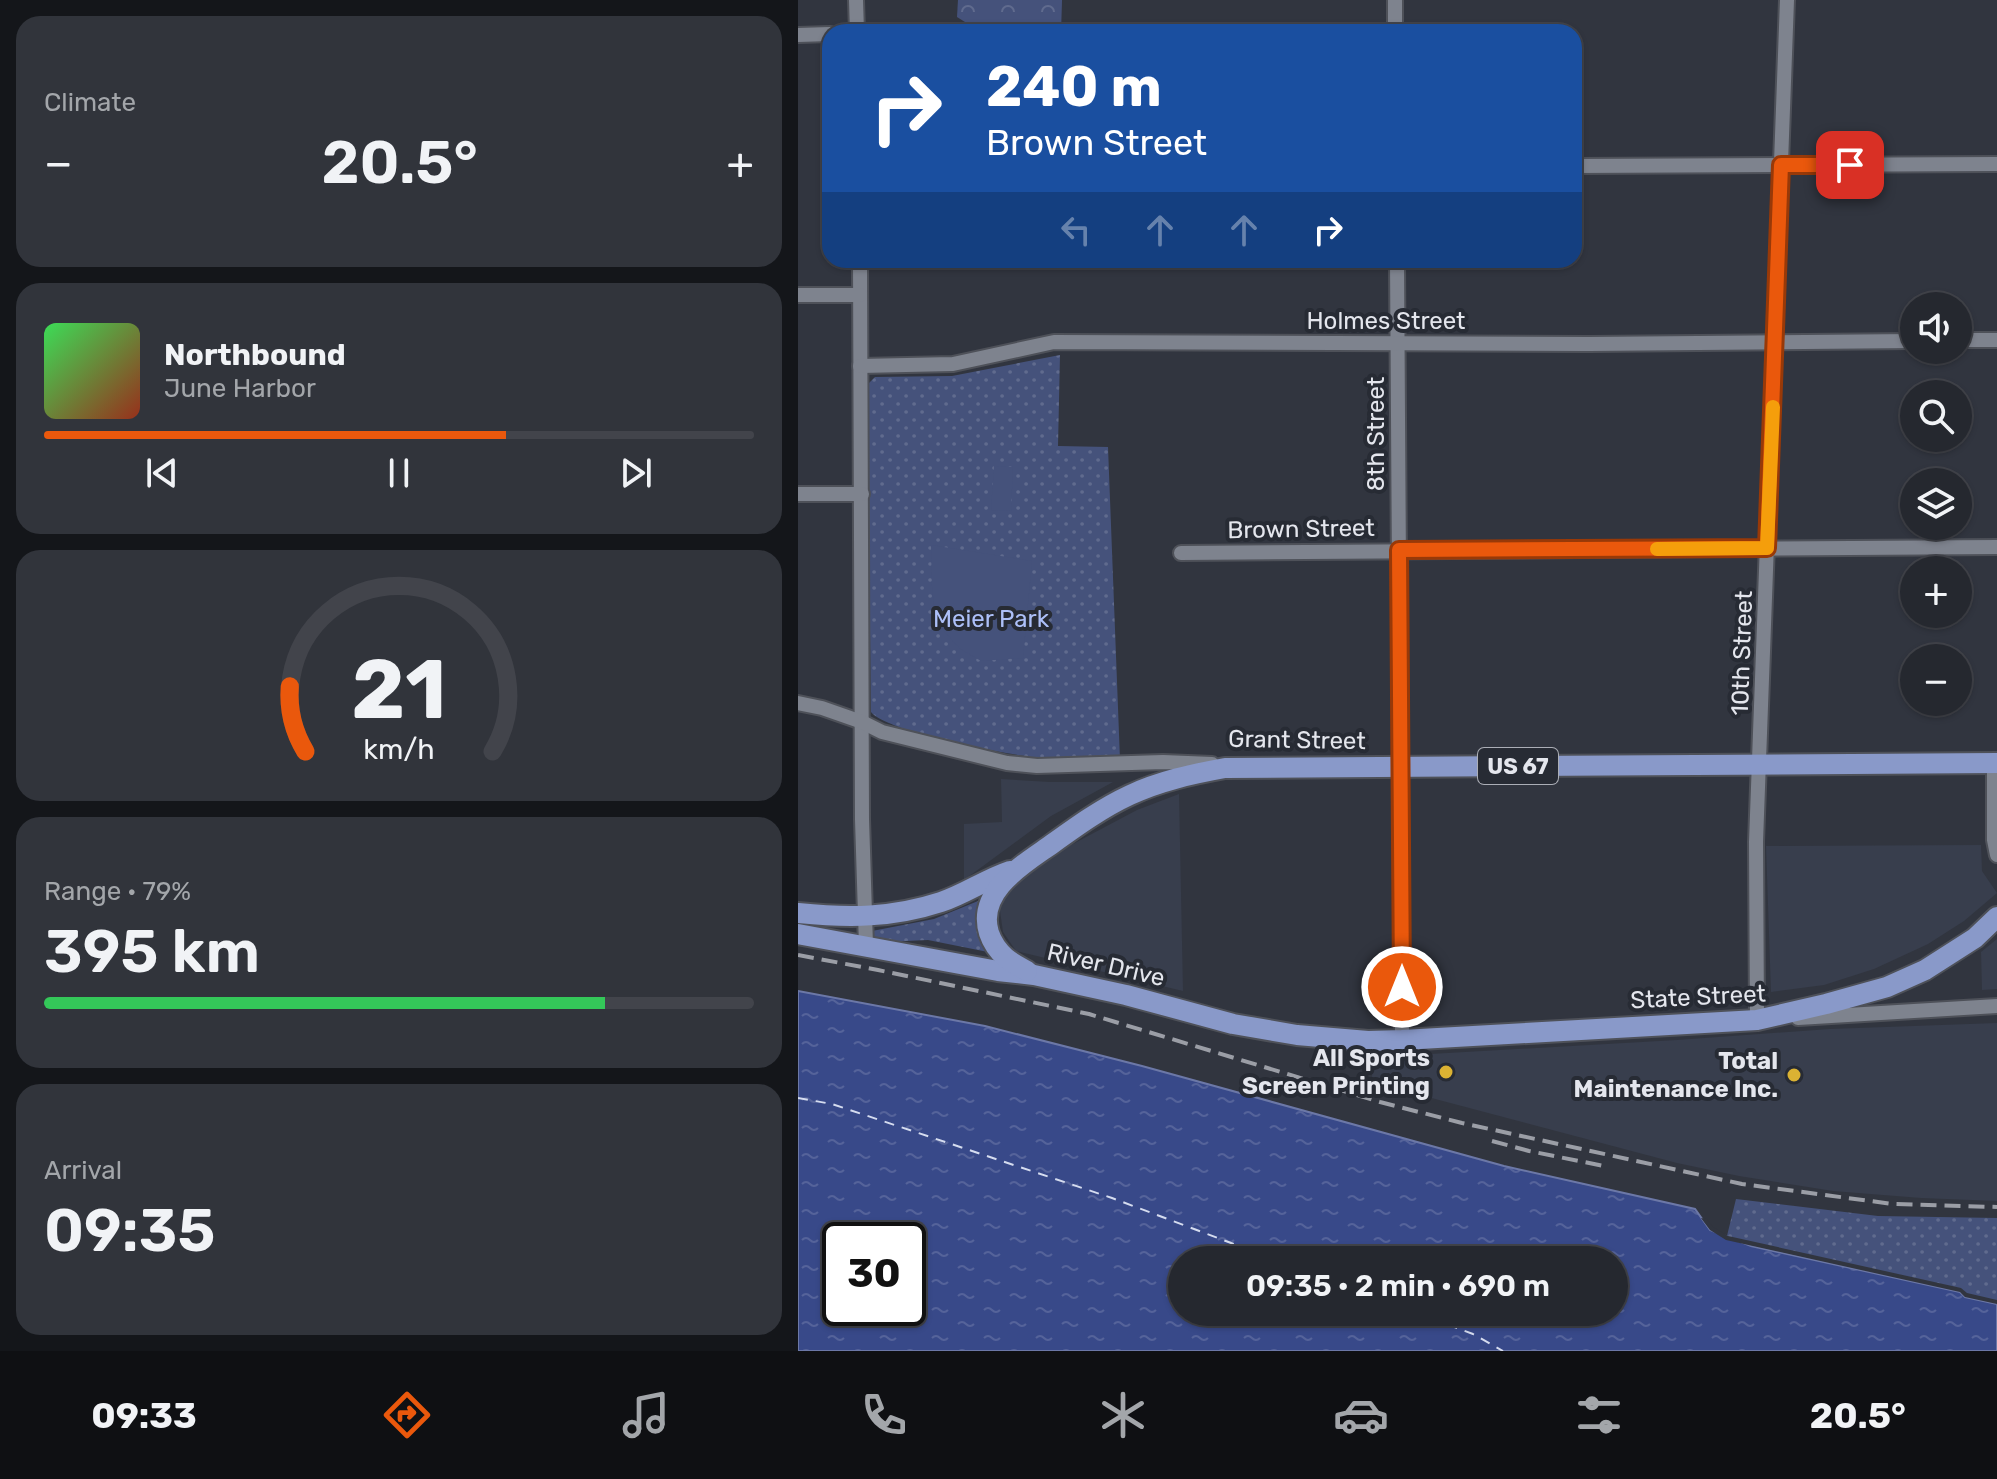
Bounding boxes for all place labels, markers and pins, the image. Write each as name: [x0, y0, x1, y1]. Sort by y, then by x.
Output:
pin: [1816, 131, 1884, 199]
place label: All Sports Screen Printing: [1242, 1044, 1430, 1100]
place label: Total Maintenance Inc.: [1574, 1047, 1778, 1103]
marker: All Sports Screen Printing: [1437, 1063, 1455, 1081]
marker: Total Maintenance Inc.: [1785, 1066, 1803, 1084]

